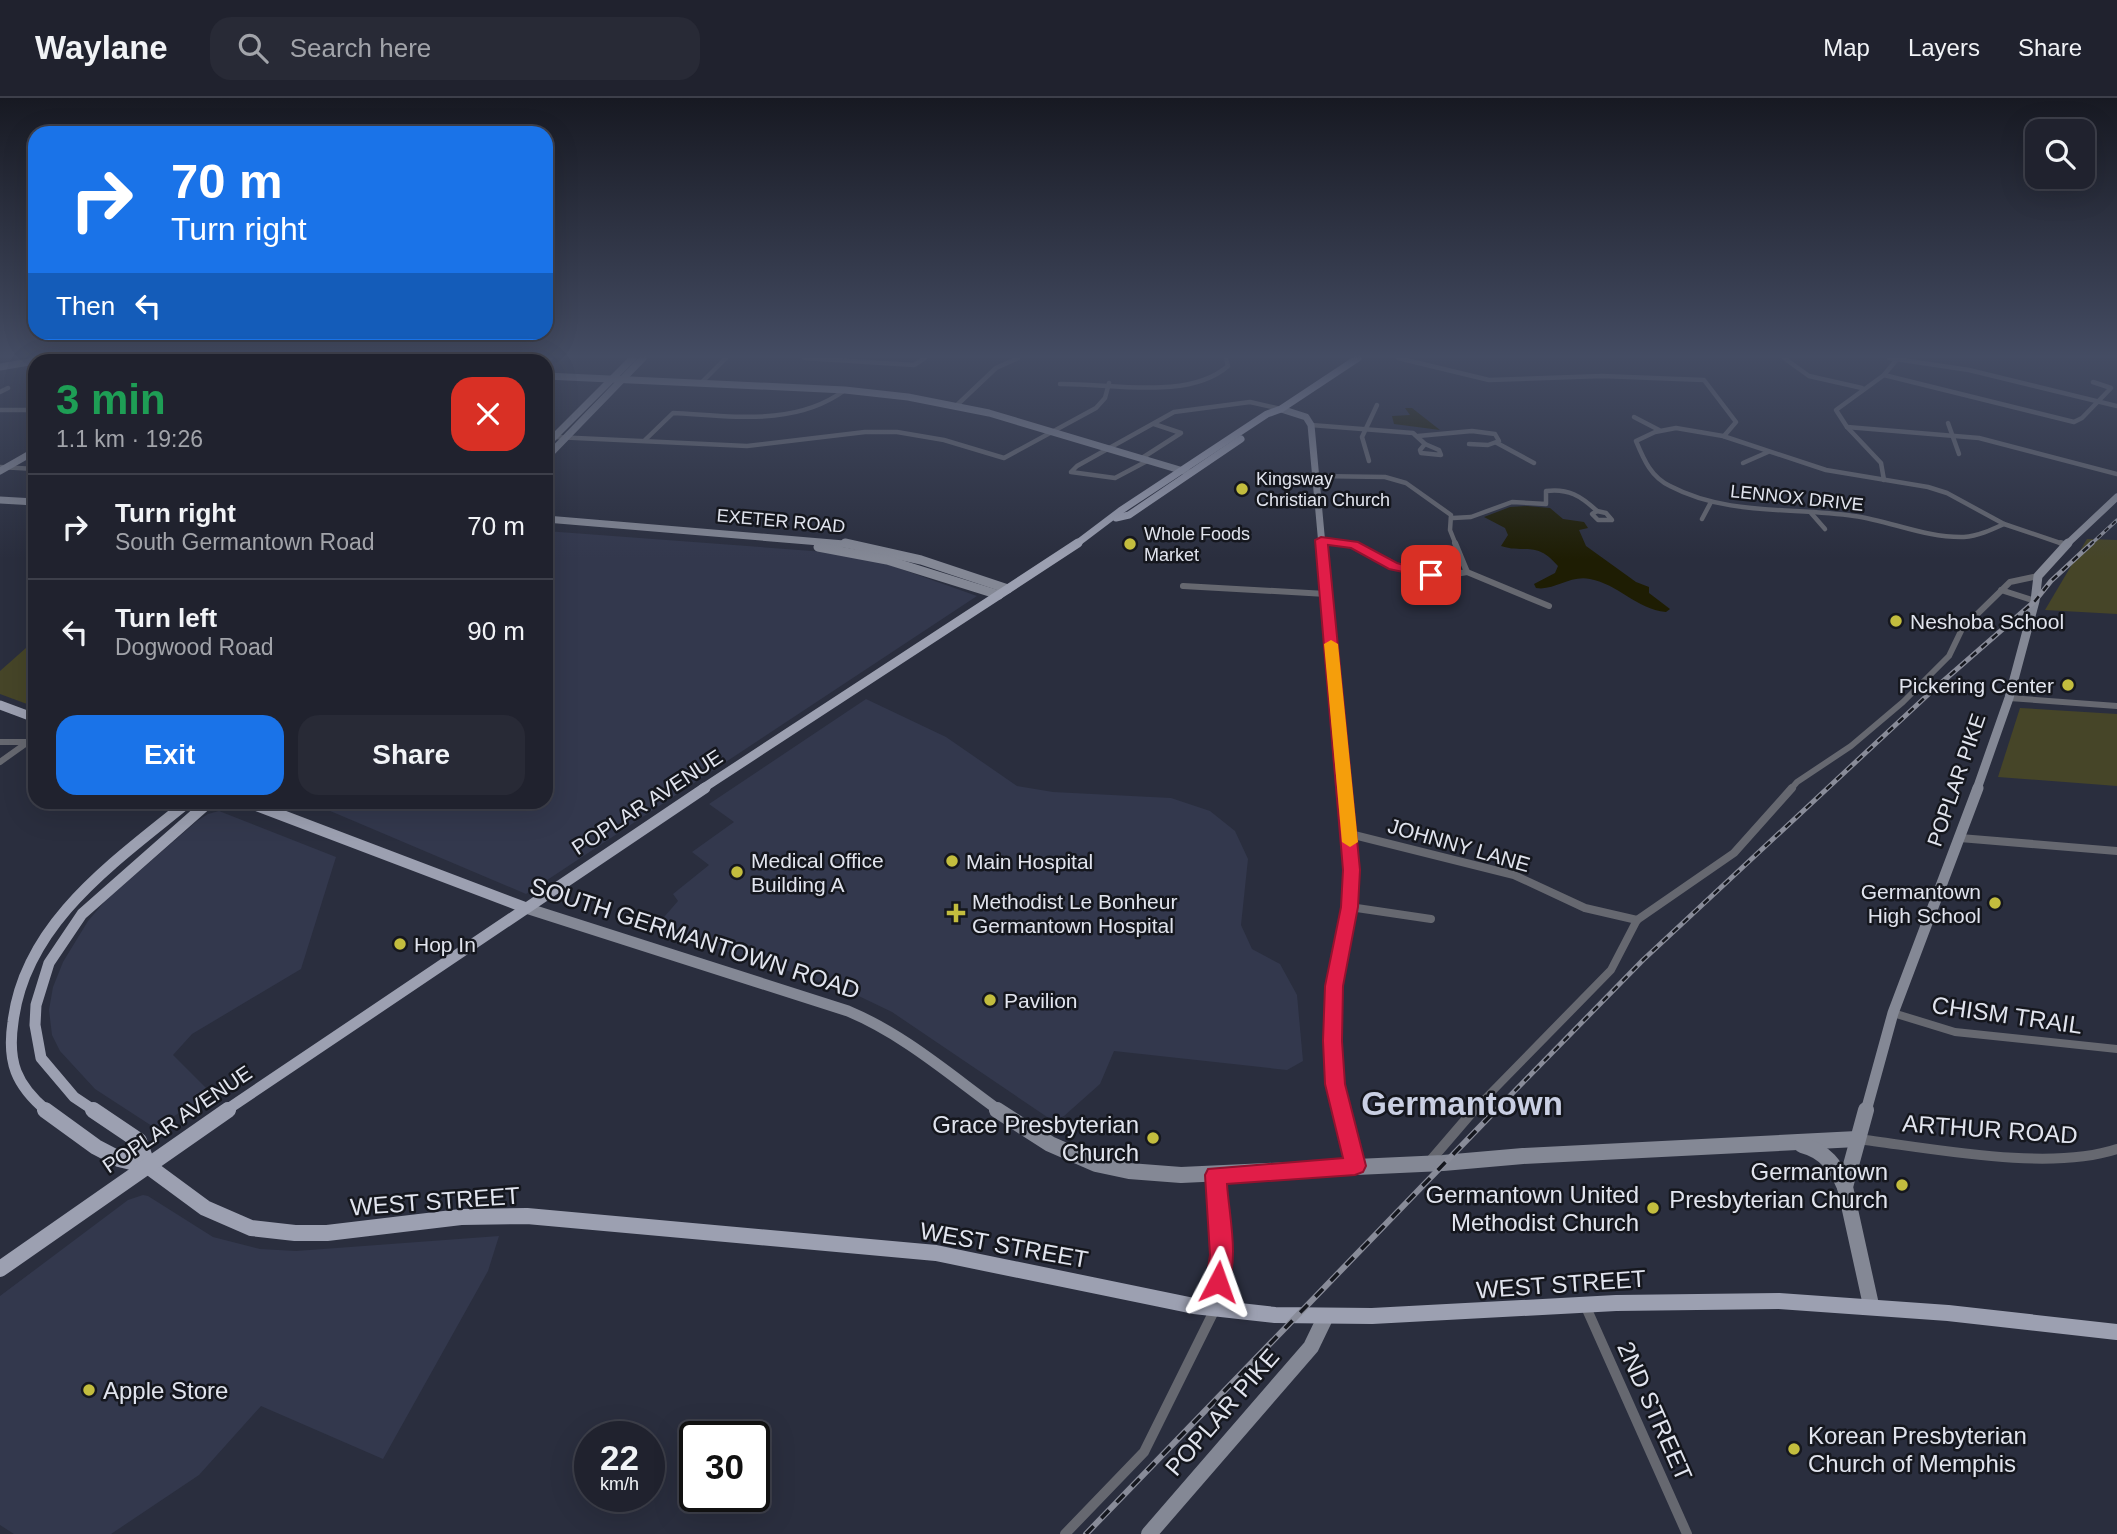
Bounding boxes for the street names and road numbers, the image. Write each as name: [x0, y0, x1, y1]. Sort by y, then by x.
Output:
street label: LENNOX DRIVE: [1729, 481, 1865, 515]
street label: EXETER ROAD: [716, 505, 846, 537]
street label: POPLAR PIKE: [1923, 711, 1989, 849]
street label: POPLAR AVENUE: [567, 745, 727, 859]
street label: JOHNNY LANE: [1385, 814, 1533, 876]
street label: SOUTH GERMANTOWN ROAD: [527, 872, 863, 1004]
street label: CHISM TRAIL: [1930, 991, 2084, 1039]
street label: POPLAR AVENUE: [98, 1061, 256, 1177]
street label: ARTHUR ROAD: [1901, 1109, 2079, 1149]
street label: WEST STREET: [349, 1182, 521, 1220]
street label: WEST STREET: [918, 1217, 1090, 1273]
street label: WEST STREET: [1475, 1265, 1647, 1303]
street label: 2ND STREET: [1612, 1337, 1698, 1485]
street label: POPLAR PIKE: [1160, 1343, 1284, 1481]

